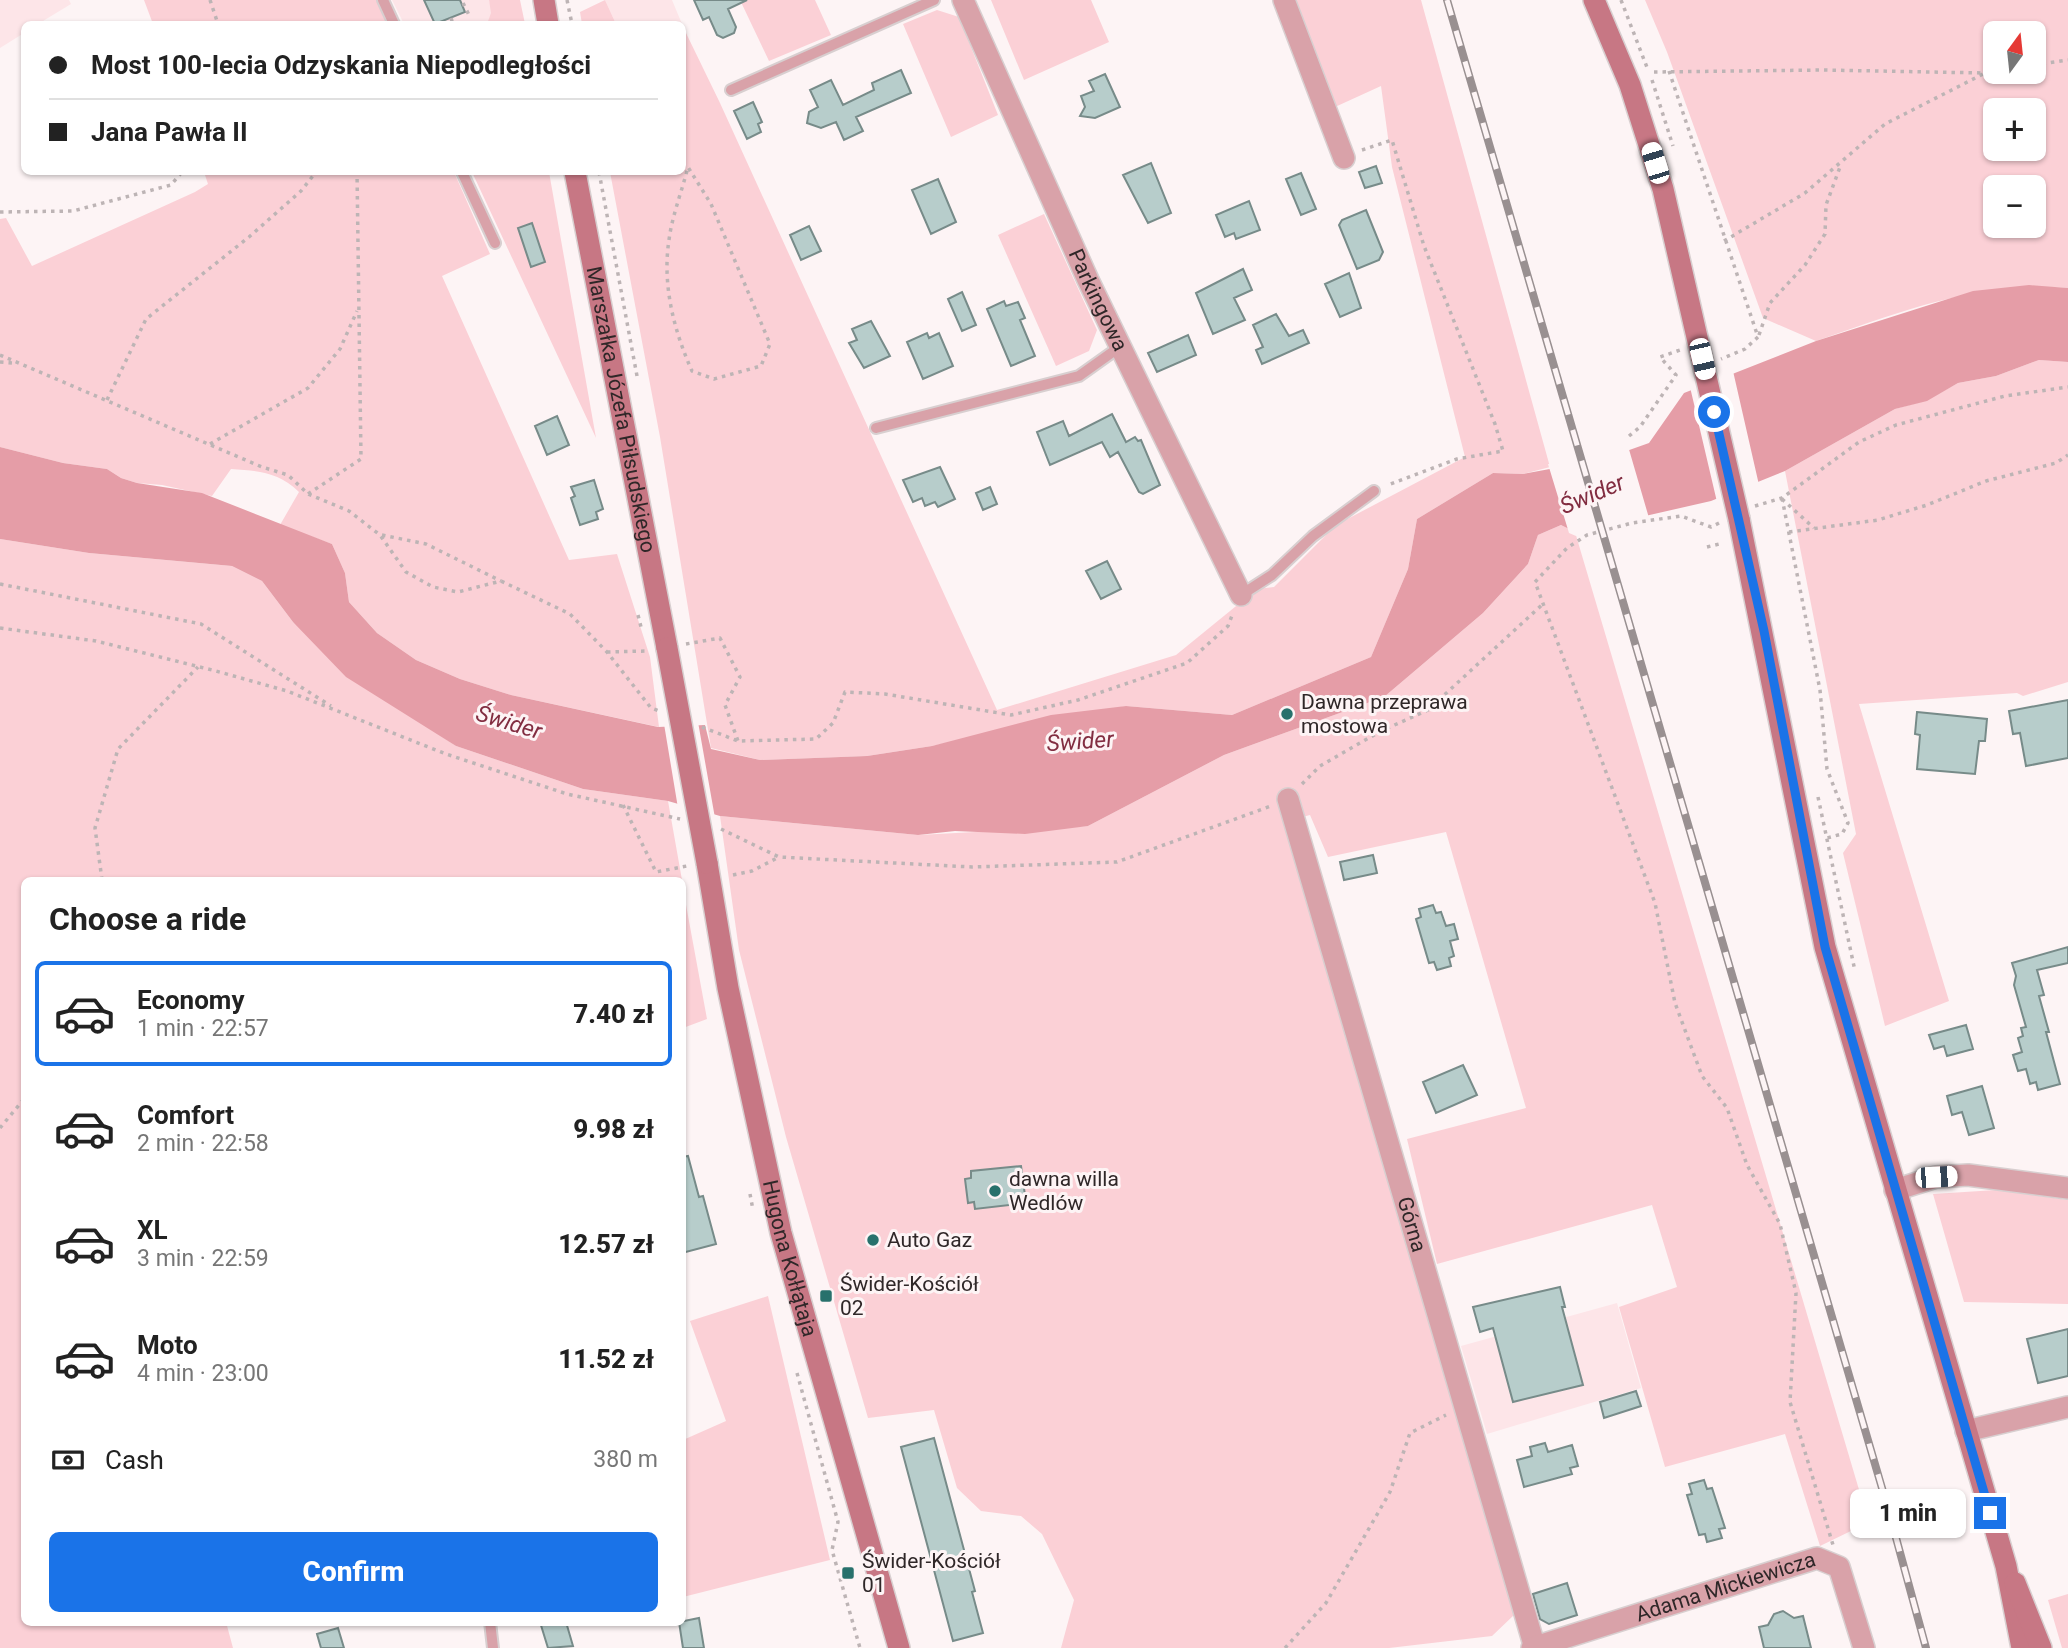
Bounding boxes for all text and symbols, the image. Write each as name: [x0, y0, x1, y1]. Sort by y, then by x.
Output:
north arrow: [1983, 21, 2046, 84]
map controls: [1983, 21, 2046, 238]
text: Most 100-lecia Odzyskania Niepodległości: [91, 50, 591, 80]
button: +: [1983, 98, 2046, 161]
text: Jana Pawła II: [91, 117, 248, 147]
car: [1639, 140, 1672, 186]
button: −: [1983, 175, 2046, 238]
street label: Parkingowa: [1064, 245, 1133, 355]
street label: Marszałka Józefa Piłsudskiego: [582, 264, 660, 555]
car: [1688, 336, 1717, 382]
route start: [1698, 396, 1730, 428]
water label: Świder: [1556, 467, 1630, 520]
place label: Dawna przeprawa mostowa: [1301, 690, 1468, 738]
water label: Świder: [473, 699, 547, 746]
marker: Dawna przeprawa mostowa: [1279, 706, 1295, 722]
water label: Świder: [1045, 725, 1116, 757]
text: Choose a ride: [49, 900, 246, 938]
icon: car: [53, 982, 116, 1045]
text: Economy: [137, 985, 244, 1015]
text: 7.40 zł: [573, 999, 654, 1029]
text: 1 min · 22:57: [137, 1015, 269, 1042]
icon: car: [53, 1097, 116, 1160]
text: Comfort: [137, 1100, 234, 1130]
text: 9.98 zł: [573, 1114, 654, 1144]
text: 2 min · 22:58: [137, 1130, 269, 1157]
car: [1915, 1165, 1958, 1189]
place label: dawna willa Wedlów: [1009, 1167, 1119, 1215]
street label: Hugona Kołłątaja: [758, 1178, 822, 1339]
marker: dawna willa Wedlów: [987, 1183, 1003, 1199]
street label: Górna: [1392, 1194, 1431, 1255]
icon: car: [53, 1212, 116, 1275]
text: XL: [137, 1215, 168, 1245]
place label: Auto Gaz: [887, 1228, 972, 1252]
text: 12.57 zł: [558, 1229, 654, 1259]
marker: Auto Gaz: [865, 1232, 881, 1248]
text: 3 min · 22:59: [137, 1245, 269, 1272]
place label: Świder-Kościół 02: [840, 1272, 979, 1320]
marker: Świder-Kościół 02: [818, 1288, 834, 1304]
icon: car: [53, 1327, 116, 1390]
text: Moto: [137, 1330, 198, 1360]
text: 11.52 zł: [558, 1344, 654, 1374]
text: 4 min · 23:00: [137, 1360, 269, 1387]
icon: cash: [49, 1441, 87, 1479]
text: Cash: [105, 1445, 164, 1475]
text: 380 m: [593, 1446, 658, 1473]
callout: 1 min: [1850, 1488, 1966, 1538]
route end: [1974, 1497, 2006, 1529]
text: 1 min: [1879, 1500, 1937, 1527]
button: Confirm: [49, 1532, 658, 1612]
street label: Adama Mickiewicza: [1633, 1547, 1818, 1626]
place label: Świder-Kościół 01: [862, 1549, 1001, 1597]
marker: Świder-Kościół 01: [840, 1565, 856, 1581]

